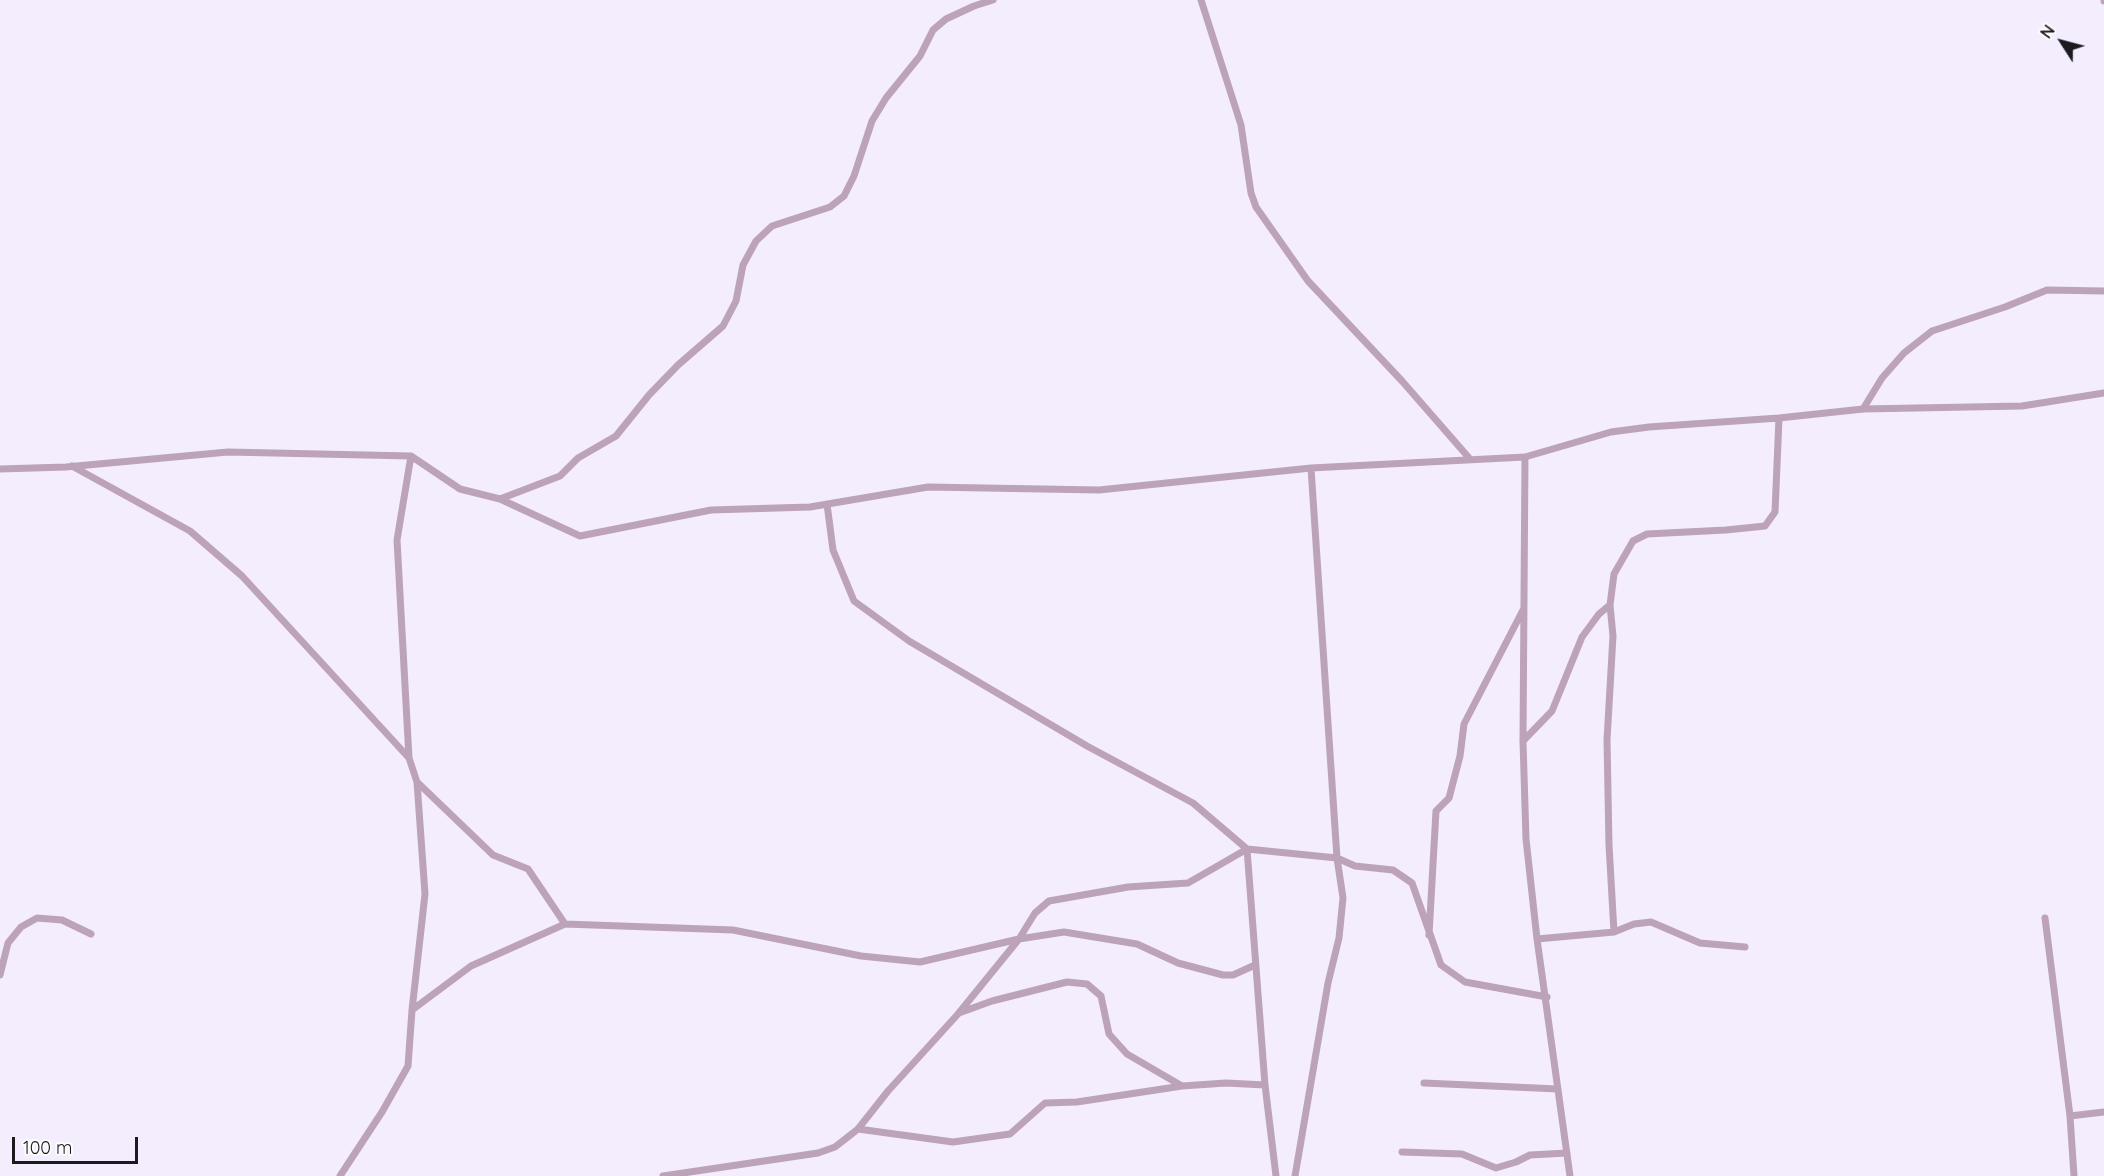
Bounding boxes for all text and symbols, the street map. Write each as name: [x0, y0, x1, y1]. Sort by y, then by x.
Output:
north arrow: [2032, 12, 2092, 72]
text: N: [2036, 21, 2059, 42]
scale bar: [15, 1125, 141, 1163]
text: 100 m: [23, 1136, 72, 1159]

